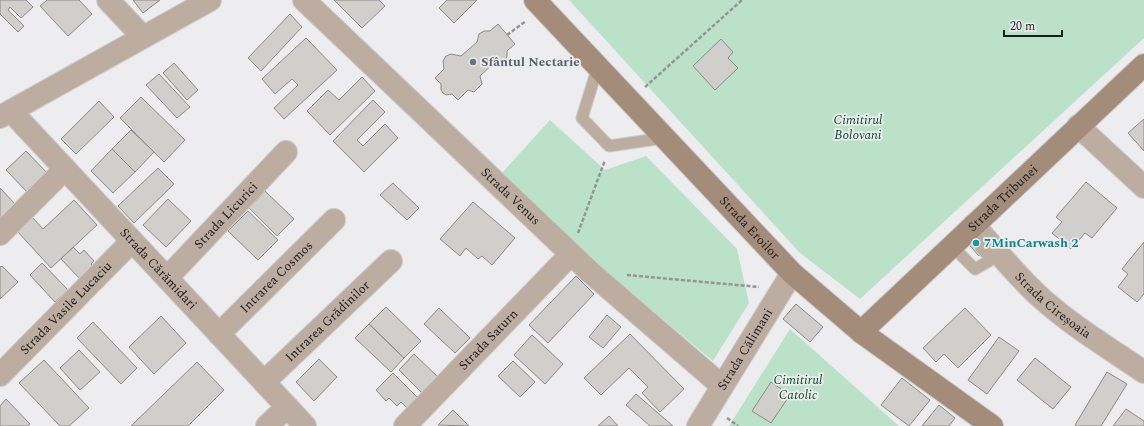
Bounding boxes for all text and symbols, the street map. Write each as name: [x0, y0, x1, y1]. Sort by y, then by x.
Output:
scale bar: [1004, 12, 1062, 38]
text: 20 m: [1010, 17, 1035, 36]
place label: Sfântul Nectarie: [481, 52, 580, 72]
marker: Sfântul Nectarie: [468, 57, 478, 67]
park label: Cimitirul Bolovani: [834, 110, 883, 145]
street label: Strada Tribunei: [963, 160, 1043, 237]
street label: Strada Venus: [476, 163, 545, 230]
street label: Strada Licurici: [189, 177, 263, 254]
street label: Strada Eroilor: [714, 192, 785, 264]
street label: Strada Cărămidari: [115, 223, 202, 314]
place label: 7MinCarwash 2: [984, 233, 1078, 253]
street label: Intrarea Cosmos: [235, 236, 318, 318]
marker: 7MinCarwash 2: [971, 238, 981, 248]
street label: Strada Vasile Lucaciu: [15, 257, 117, 359]
street label: Strada Cireșoaia: [1010, 267, 1096, 344]
street label: Intrarea Grădinilor: [281, 276, 375, 367]
street label: Strada Saturn: [454, 304, 523, 375]
street label: Strada Călimani: [712, 304, 778, 394]
park label: Cimitirul Catolic: [774, 370, 823, 405]

